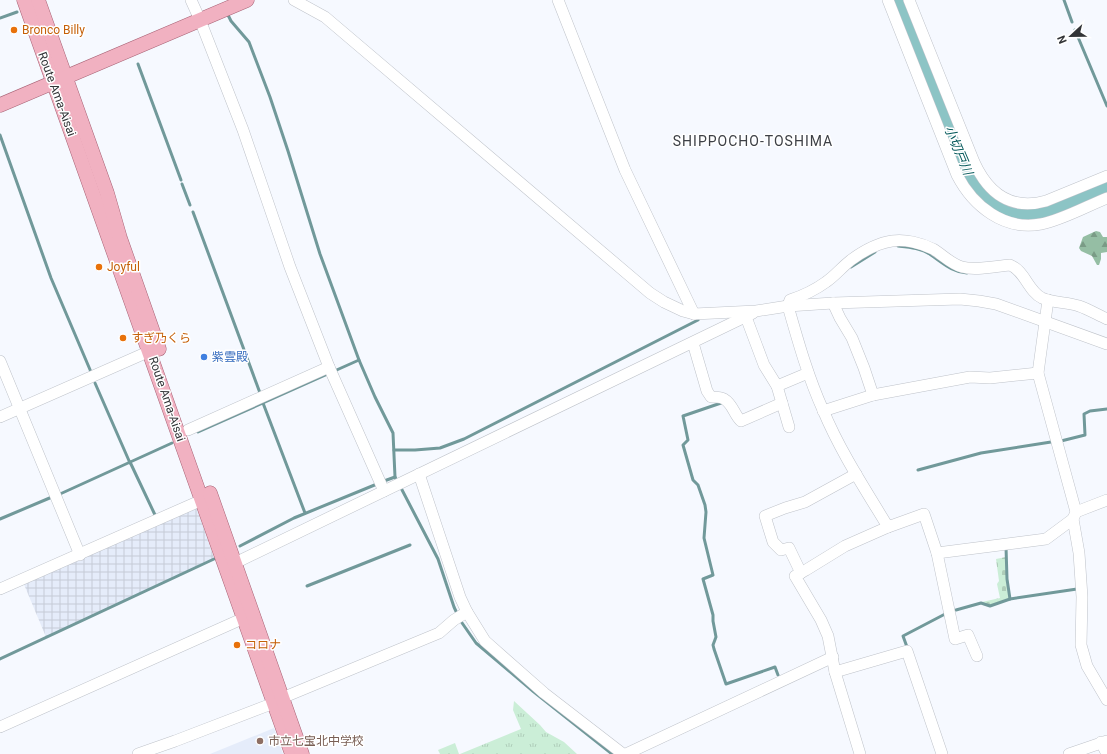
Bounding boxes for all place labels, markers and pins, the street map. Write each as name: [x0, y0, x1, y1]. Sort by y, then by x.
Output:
place label: Bronco Billy: [22, 23, 85, 37]
marker: Bronco Billy: [9, 25, 19, 35]
place label: Joyful: [107, 260, 140, 274]
marker: Joyful: [94, 262, 104, 272]
place label: すぎ乃くら: [131, 331, 191, 345]
marker: すぎ乃くら: [118, 333, 128, 343]
place label: 紫雲殿: [212, 350, 248, 364]
marker: 紫雲殿: [199, 352, 209, 362]
place label: コロナ: [245, 638, 281, 652]
marker: コロナ: [232, 640, 242, 650]
place label: 市立七宝北中学校: [268, 734, 364, 748]
marker: 市立七宝北中学校: [255, 736, 265, 746]

